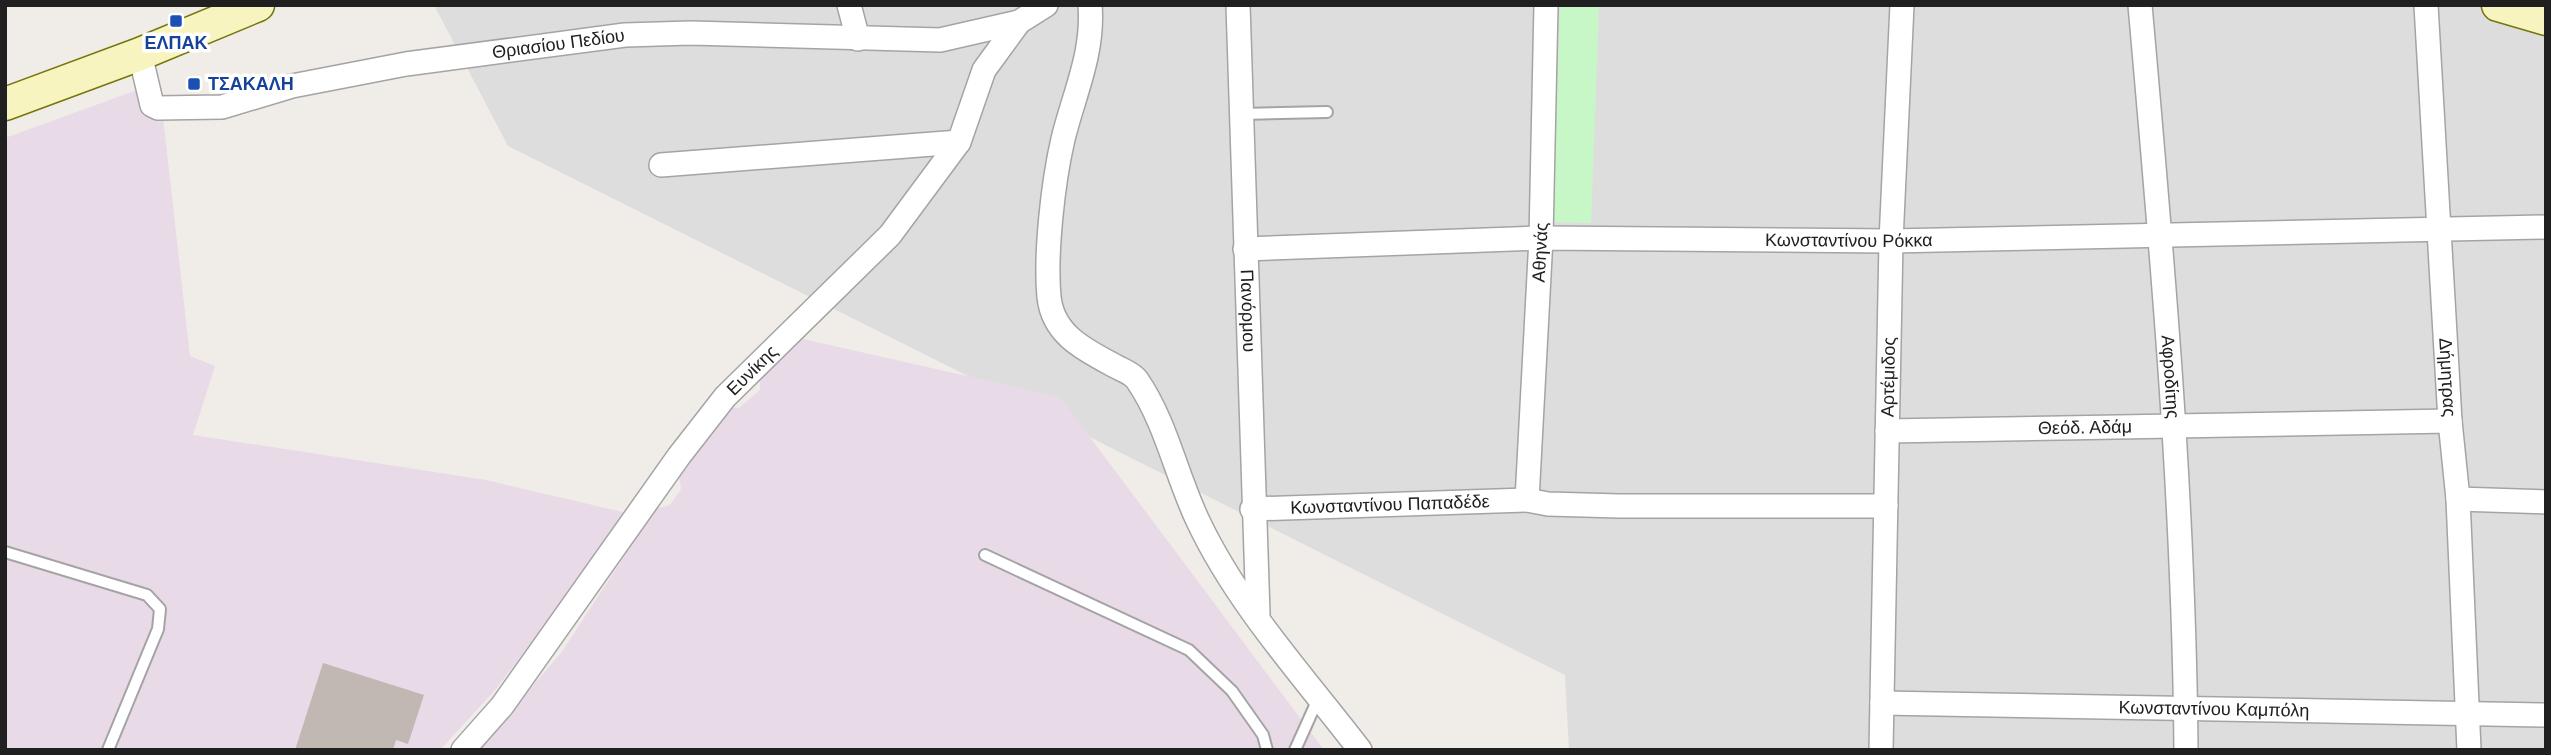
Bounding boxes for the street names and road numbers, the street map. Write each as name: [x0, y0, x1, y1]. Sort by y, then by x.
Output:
street label: Θριασίου Πεδίου: [491, 25, 626, 63]
street label: Αθηνάς: [1529, 222, 1551, 283]
street label: Κωνσταντίνου Ρόκκα: [1765, 230, 1933, 251]
street label: Πανόρμου: [1237, 269, 1259, 353]
street label: Αφροδίτης: [2158, 334, 2183, 420]
street label: Αρτέμιδος: [1878, 336, 1899, 417]
street label: Δήμητρας: [2435, 337, 2460, 418]
street label: Ευνίκης: [723, 341, 782, 399]
street label: Θεόδ. Αδάμ: [2038, 417, 2132, 438]
street label: Κωνσταντίνου Παπαδέδε: [1290, 491, 1490, 518]
street label: Κωνσταντίνου Καμπόλη: [2118, 697, 2310, 721]

